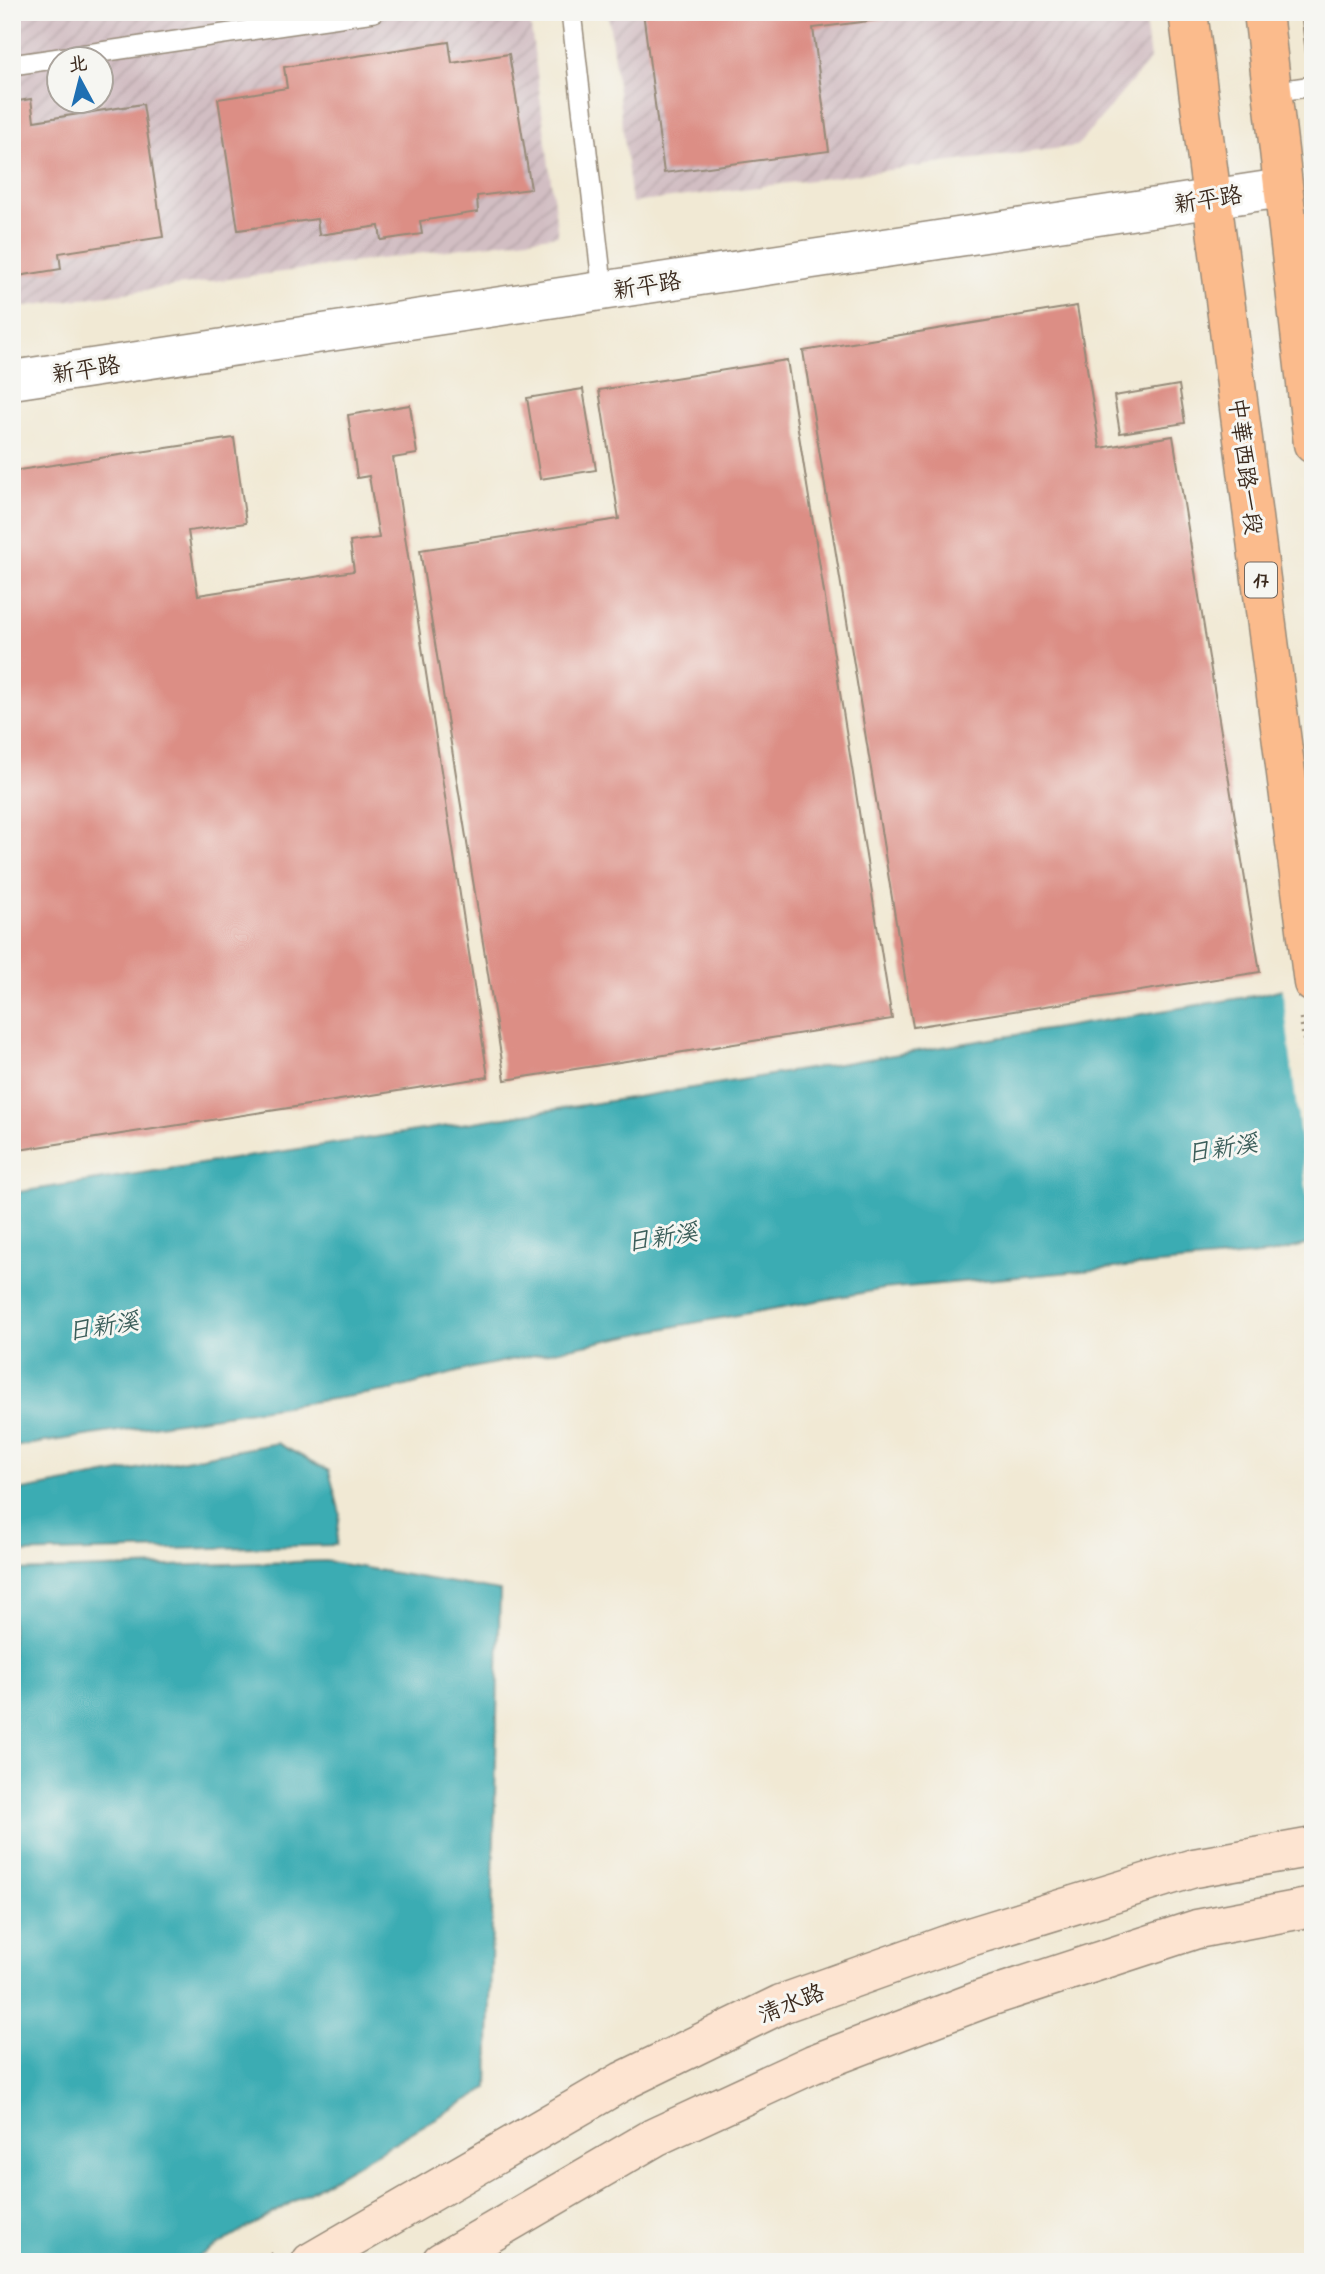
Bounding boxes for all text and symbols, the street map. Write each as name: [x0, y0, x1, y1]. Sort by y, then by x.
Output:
north arrow: [46, 46, 116, 116]
text: 北: [67, 51, 89, 80]
street label: 新平路: [1172, 180, 1245, 223]
street label: 新平路: [611, 266, 684, 309]
street label: 新平路: [50, 350, 123, 393]
street label: 中華西路一段: [1219, 396, 1268, 537]
road number: 17: [1245, 562, 1277, 598]
water label: 日新溪: [1184, 1127, 1263, 1173]
water label: 日新溪: [624, 1216, 703, 1262]
water label: 日新溪: [65, 1305, 144, 1351]
street label: 清水路: [754, 1977, 830, 2034]

